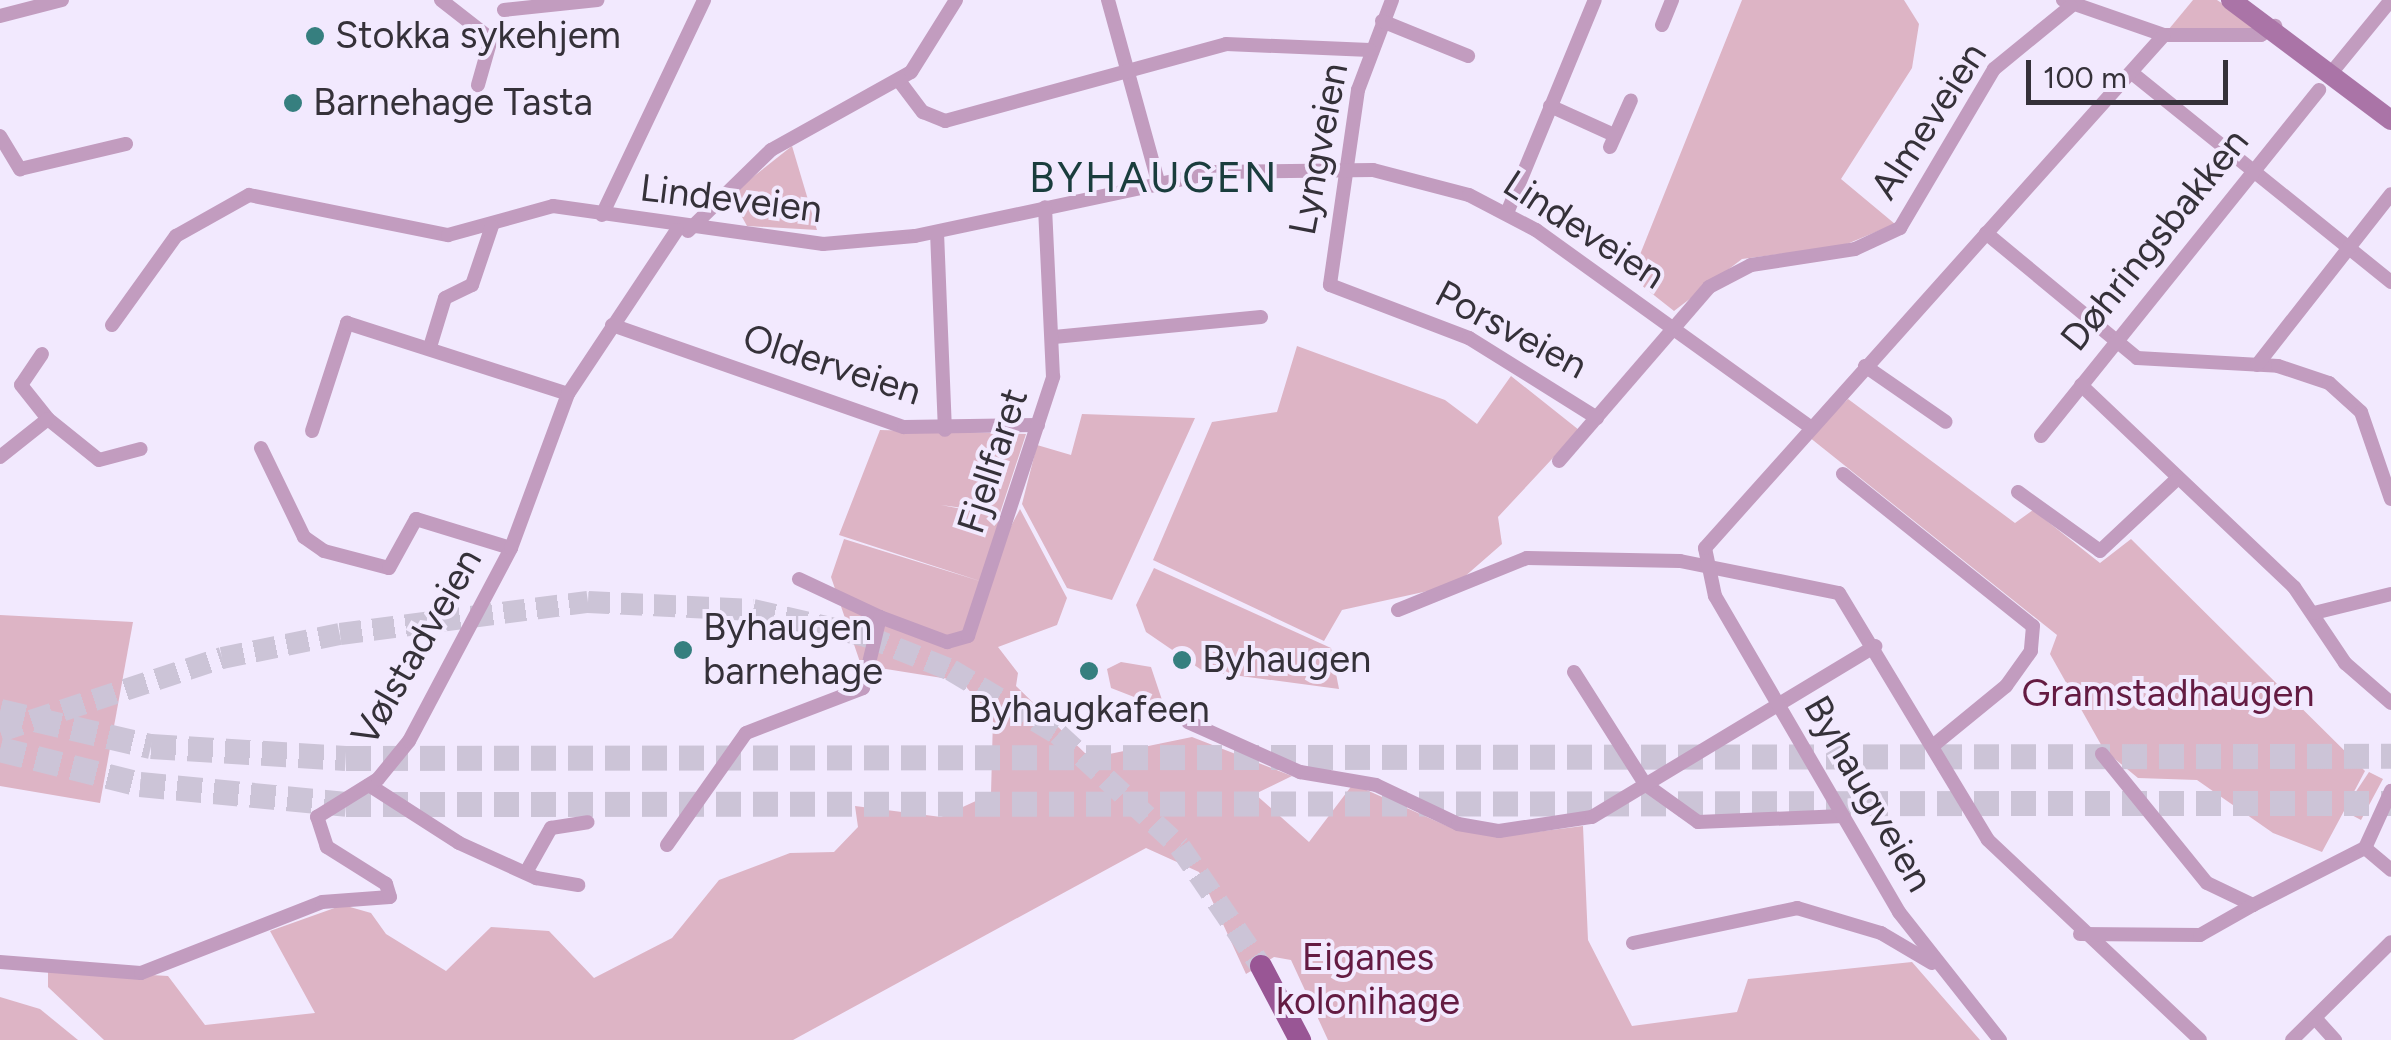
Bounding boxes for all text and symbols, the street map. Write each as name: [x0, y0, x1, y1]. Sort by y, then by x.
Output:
place label: Stokka sykehjem: [335, 13, 621, 59]
marker: Stokka sykehjem: [304, 25, 326, 47]
street label: Almeveien: [1862, 34, 1996, 208]
scale bar: [2031, 40, 2234, 102]
street label: Lyngveien: [1280, 59, 1358, 239]
text: 100 m: [2043, 59, 2127, 96]
place label: Barnehage Tasta: [313, 80, 593, 126]
marker: Barnehage Tasta: [282, 92, 304, 114]
street label: Døhringsbakken: [2052, 120, 2258, 360]
district label: BYHAUGEN: [1029, 153, 1279, 203]
street label: Lindeveien: [1495, 161, 1673, 299]
street label: Lindeveien: [637, 165, 825, 233]
street label: Porsveien: [1427, 271, 1595, 389]
street label: Olderveien: [737, 315, 927, 415]
street label: Fjellfaret: [948, 383, 1038, 539]
street label: Vølstadveien: [342, 540, 492, 754]
place label: Byhaugen barnehage: [703, 605, 883, 694]
place label: Byhaugen: [1202, 637, 1371, 683]
marker: Byhaugen barnehage: [672, 639, 694, 661]
marker: Byhaugen: [1171, 649, 1193, 671]
marker: Byhaugkafeen: [1078, 660, 1100, 682]
park label: Gramstadhaugen: [2021, 671, 2315, 717]
place label: Byhaugkafeen: [968, 687, 1210, 733]
street label: Byhaugveien: [1794, 688, 1942, 900]
park label: Eiganes kolonihage: [1276, 935, 1460, 1024]

